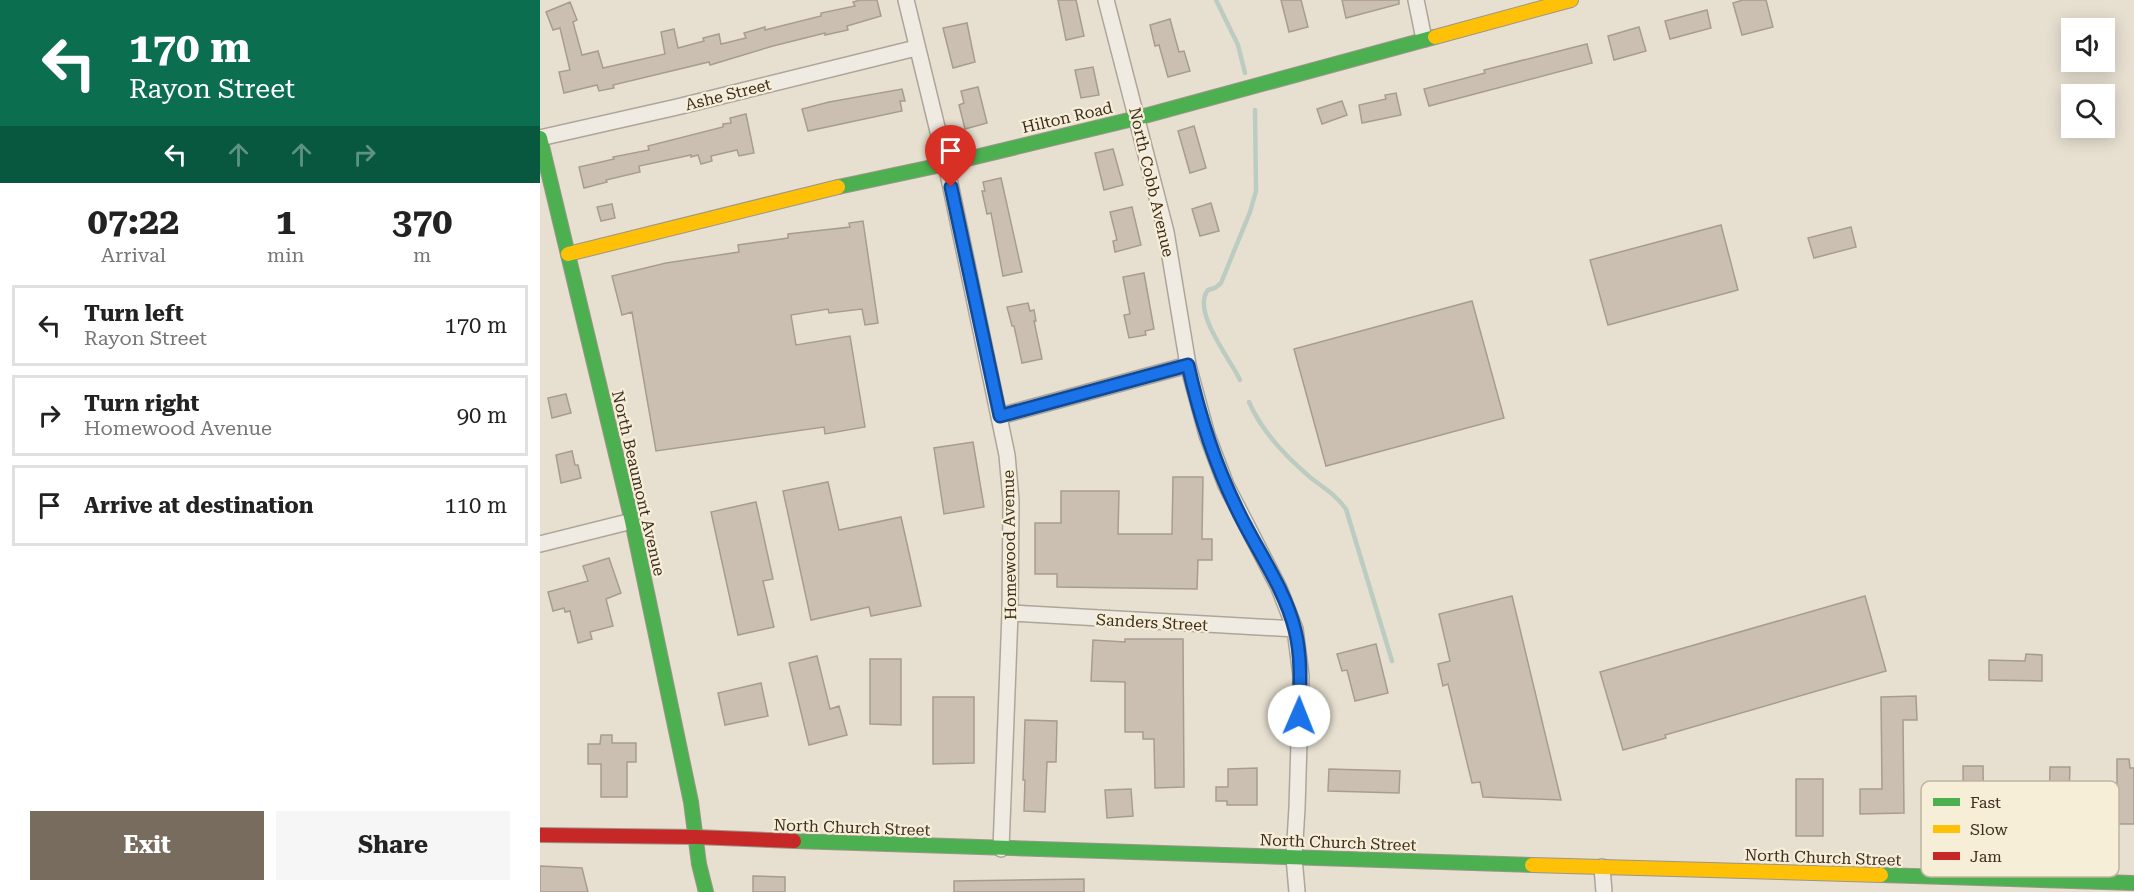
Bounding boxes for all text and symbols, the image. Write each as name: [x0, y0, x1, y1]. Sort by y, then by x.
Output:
map controls: [2061, 18, 2115, 138]
button: sound: [2061, 18, 2115, 72]
text: 170 m: [129, 23, 251, 72]
icon: left: [30, 24, 108, 102]
text: Rayon Street: [129, 73, 295, 105]
street label: Ashe Street: [683, 75, 773, 114]
button: search: [2061, 84, 2115, 138]
street label: Hilton Road: [1020, 98, 1114, 137]
street label: North Cobb Avenue: [1125, 105, 1178, 259]
pin: [925, 125, 976, 187]
icon: arrive: [934, 134, 967, 167]
icon: left: [159, 138, 192, 171]
icon: ahead: [222, 138, 255, 171]
icon: ahead: [285, 138, 318, 171]
icon: right: [348, 138, 381, 171]
text: 07:22: [88, 201, 179, 243]
text: 1: [276, 201, 296, 243]
text: 370: [392, 201, 452, 243]
text: Arrival: [101, 243, 166, 267]
text: min: [267, 243, 304, 267]
text: m: [413, 243, 431, 267]
text: Turn left: [84, 301, 184, 326]
icon: left: [33, 309, 66, 342]
text: 170 m: [444, 313, 507, 338]
text: Rayon Street: [84, 326, 207, 350]
street label: North Beaumont Avenue: [608, 389, 669, 578]
text: Turn right: [84, 391, 199, 416]
icon: right: [33, 399, 66, 432]
text: 90 m: [457, 403, 507, 428]
text: Homewood Avenue: [84, 416, 272, 440]
street label: Homewood Avenue: [999, 469, 1020, 620]
icon: arrive: [33, 489, 66, 522]
text: Arrive at destination: [84, 493, 313, 518]
text: 110 m: [444, 493, 507, 518]
street label: Sanders Street: [1095, 610, 1209, 635]
position arrow: [1267, 684, 1331, 748]
legend: [1921, 781, 2119, 877]
text: Fast: [1970, 793, 2001, 812]
button: Exit: [30, 811, 264, 880]
button: Share: [276, 811, 510, 880]
street label: North Church Street: [773, 815, 931, 840]
text: Slow: [1970, 820, 2008, 839]
street label: North Church Street: [1259, 830, 1417, 855]
street label: North Church Street: [1744, 845, 1902, 870]
text: Jam: [1970, 847, 2002, 866]

